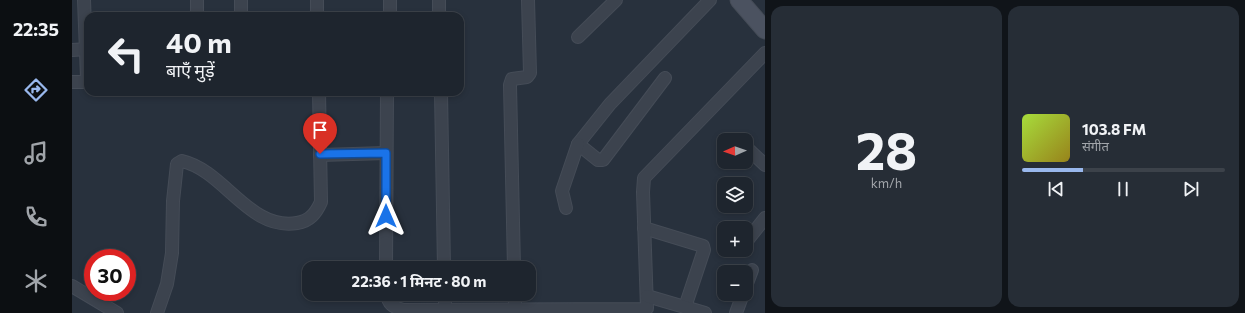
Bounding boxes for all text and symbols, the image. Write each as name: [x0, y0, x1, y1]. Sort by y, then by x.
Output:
text: 22:35: [13, 18, 59, 40]
text: 40 m: [166, 25, 232, 59]
icon: left: [100, 28, 152, 80]
text: बाएँ मुड़ें: [166, 59, 215, 81]
icon: directions: [22, 76, 50, 104]
pin: [303, 113, 337, 154]
text: 28: [856, 117, 917, 181]
icon: arrive: [309, 119, 331, 141]
text: 103.8 FM: [1082, 120, 1146, 138]
north arrow: [717, 133, 753, 169]
map controls: [717, 133, 753, 301]
text: संगीत: [1082, 138, 1109, 154]
icon: music: [22, 139, 50, 167]
text: km/h: [871, 175, 902, 191]
button: layers: [717, 177, 753, 213]
icon: previous: [1045, 178, 1067, 200]
icon: pause: [1112, 178, 1134, 200]
icon: next: [1180, 178, 1202, 200]
position arrow: [365, 195, 407, 237]
icon: phone: [22, 203, 50, 231]
button: +: [717, 221, 753, 257]
speed limit sign: 30: [84, 249, 136, 301]
button: −: [717, 265, 753, 301]
icon: climate: [22, 267, 50, 295]
text: 22:36 · 1 मिनट · 80 m: [352, 272, 486, 290]

